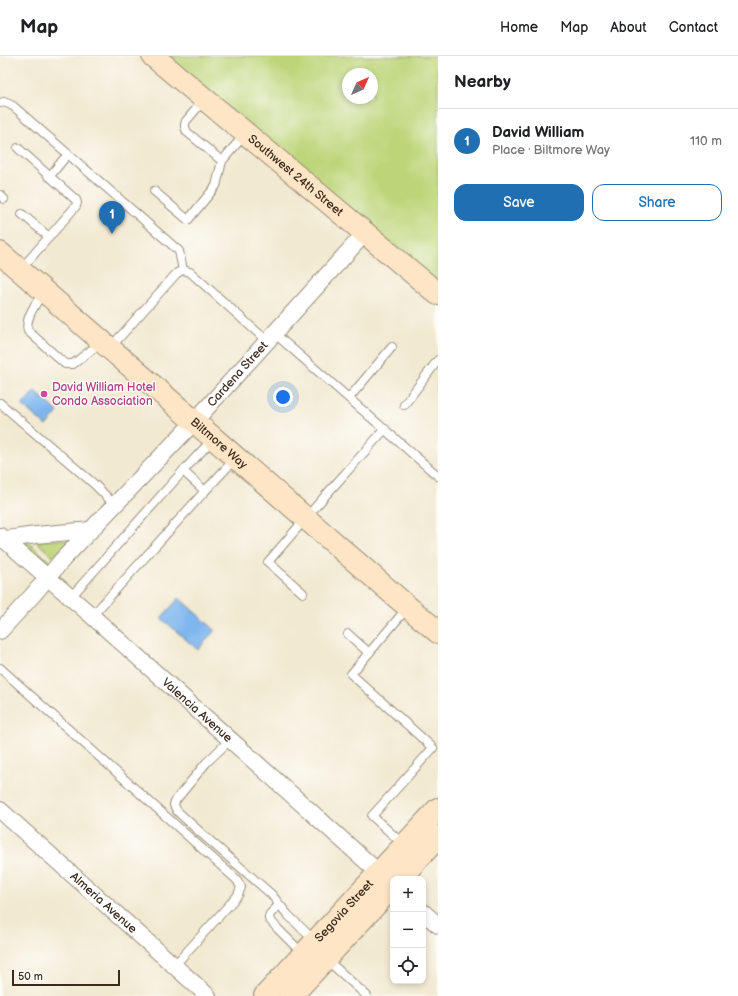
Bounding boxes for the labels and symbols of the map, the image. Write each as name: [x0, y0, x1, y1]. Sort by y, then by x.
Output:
north arrow: [342, 68, 378, 104]
street label: Southwest 24th Street: [245, 131, 347, 219]
pin: 1: [99, 201, 125, 234]
street label: Cardena Street: [204, 338, 271, 410]
place label: David William Hotel Condo Association: [52, 380, 155, 409]
your location: [273, 387, 293, 407]
marker: David William Hotel Condo Association: [39, 389, 49, 399]
street label: Biltmore Way: [187, 414, 251, 472]
street label: Valencia Avenue: [159, 675, 235, 745]
street label: Almeria Avenue: [67, 869, 140, 936]
street label: Segovia Street: [311, 876, 376, 945]
scale bar: [12, 968, 120, 987]

